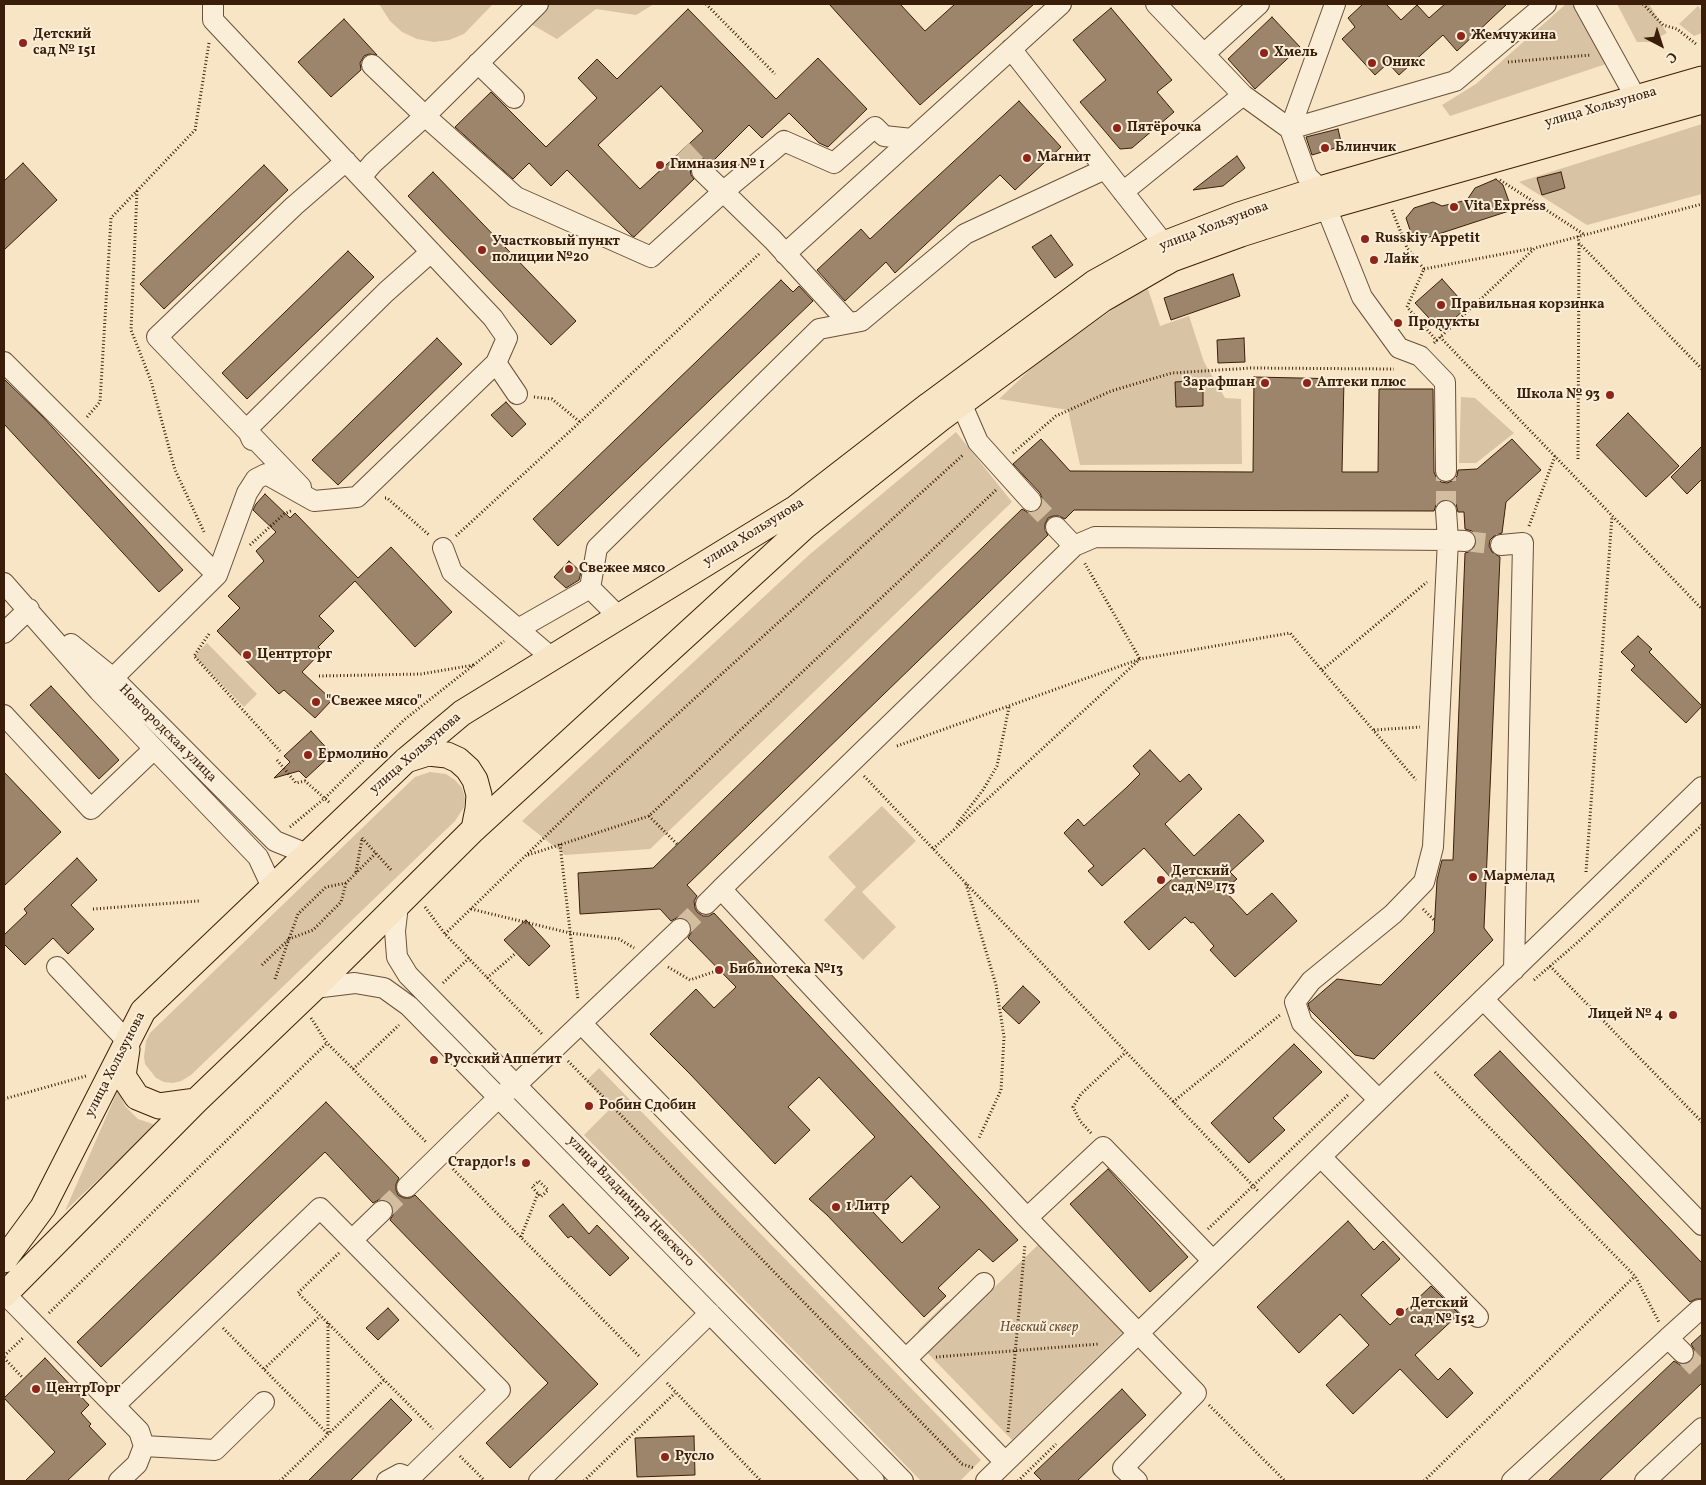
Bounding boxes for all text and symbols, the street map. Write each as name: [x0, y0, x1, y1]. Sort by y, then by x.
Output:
north arrow: [1636, 20, 1686, 70]
place label: Детский сад № 151: [33, 27, 96, 59]
place label: Жемчужина: [1471, 28, 1557, 44]
marker: Жемчужина: [1455, 30, 1467, 42]
marker: Детский сад № 151: [17, 37, 29, 49]
place label: Хмель: [1274, 45, 1318, 61]
marker: Хмель: [1258, 47, 1270, 59]
text: С: [1661, 47, 1681, 67]
place label: Оникс: [1382, 55, 1425, 71]
marker: Оникс: [1366, 57, 1378, 69]
street label: улица Хользунова: [1543, 84, 1659, 132]
place label: Пятёрочка: [1127, 120, 1202, 136]
marker: Пятёрочка: [1111, 122, 1123, 134]
place label: Блинчик: [1335, 140, 1396, 156]
marker: Блинчик: [1319, 142, 1331, 154]
place label: Магнит: [1037, 150, 1091, 166]
marker: Магнит: [1021, 152, 1033, 164]
place label: Гимназия № 1: [670, 157, 765, 173]
marker: Гимназия № 1: [654, 159, 666, 171]
street label: улица Хользунова: [1157, 198, 1271, 256]
place label: Vita Express: [1464, 199, 1546, 215]
marker: Vita Express: [1448, 201, 1460, 213]
place label: Russkiy Appetit: [1375, 231, 1480, 247]
marker: Russkiy Appetit: [1359, 233, 1371, 245]
place label: Участковый пункт полиции №20: [492, 234, 620, 266]
marker: Участковый пункт полиции №20: [476, 244, 488, 256]
place label: Лайк: [1384, 252, 1419, 268]
marker: Лайк: [1368, 254, 1380, 266]
place label: Правильная корзинка: [1451, 297, 1605, 313]
marker: Правильная корзинка: [1435, 299, 1447, 311]
place label: Продукты: [1408, 315, 1480, 331]
marker: Продукты: [1392, 317, 1404, 329]
place label: Зарафшан: [1183, 375, 1255, 391]
place label: Аптеки плюс: [1317, 375, 1406, 391]
marker: Зарафшан: [1259, 377, 1271, 389]
marker: Аптеки плюс: [1301, 377, 1313, 389]
place label: Школа № 93: [1516, 387, 1600, 403]
marker: Школа № 93: [1604, 389, 1616, 401]
street label: улица Хользунова: [700, 495, 808, 571]
place label: Свежее мясо: [579, 561, 665, 577]
marker: Свежее мясо: [563, 563, 575, 575]
place label: Центрторг: [257, 647, 332, 663]
marker: Центрторг: [241, 649, 253, 661]
street label: Новгородская улица: [115, 682, 219, 786]
place label: "Свежее мясо": [326, 694, 422, 710]
marker: "Свежее мясо": [310, 696, 322, 708]
street label: улица Хользунова: [367, 710, 465, 798]
place label: Ермолино: [318, 747, 388, 763]
marker: Ермолино: [302, 749, 314, 761]
place label: Детский сад № 173: [1171, 864, 1235, 896]
place label: Мармелад: [1483, 869, 1555, 885]
marker: Мармелад: [1467, 871, 1479, 883]
marker: Детский сад № 173: [1155, 874, 1167, 886]
place label: Библиотека №13: [729, 962, 843, 978]
marker: Библиотека №13: [713, 964, 725, 976]
place label: Лицей № 4: [1588, 1007, 1663, 1023]
marker: Лицей № 4: [1667, 1009, 1679, 1021]
street label: улица Хользунова: [82, 1010, 150, 1120]
place label: Русский Аппетит: [444, 1052, 562, 1068]
marker: Русский Аппетит: [428, 1054, 440, 1066]
place label: Робин Сдобин: [599, 1098, 696, 1114]
marker: Робин Сдобин: [583, 1100, 595, 1112]
street label: улица Владимира Невского: [563, 1133, 697, 1271]
place label: Стардог!s: [448, 1155, 516, 1171]
marker: Стардог!s: [520, 1157, 532, 1169]
place label: 1 Литр: [846, 1199, 890, 1215]
marker: 1 Литр: [830, 1201, 842, 1213]
place label: Детский сад № 152: [1410, 1296, 1474, 1328]
marker: Детский сад № 152: [1394, 1306, 1406, 1318]
park label: Невский сквер: [1000, 1320, 1078, 1336]
place label: ЦентрТорг: [46, 1381, 121, 1397]
marker: ЦентрТорг: [30, 1383, 42, 1395]
place label: Русло: [675, 1449, 714, 1465]
marker: Русло: [659, 1451, 671, 1463]

